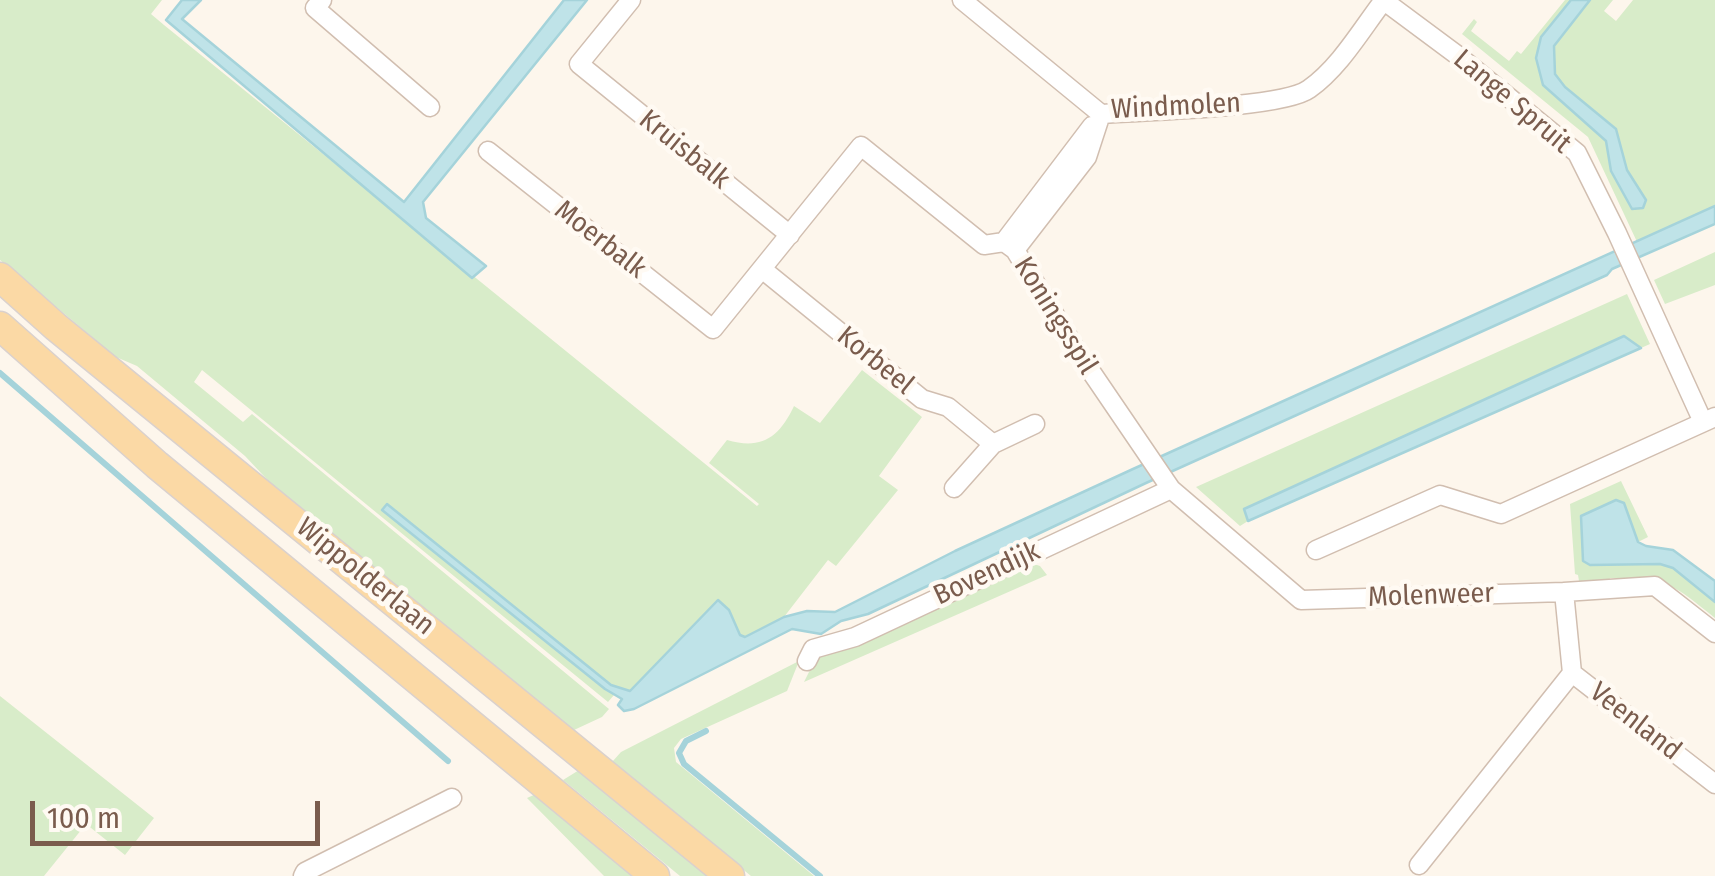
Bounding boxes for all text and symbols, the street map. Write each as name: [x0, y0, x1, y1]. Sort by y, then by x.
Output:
street label: Lange Spruit: [1446, 43, 1578, 161]
street label: Windmolen: [1110, 87, 1242, 127]
street label: Kruisbalk: [632, 103, 736, 197]
street label: Moerbalk: [548, 194, 652, 286]
street label: Koningsspil: [1006, 251, 1104, 381]
street label: Korbeel: [830, 320, 920, 402]
street label: Wippolderlaan: [289, 511, 441, 643]
street label: Bovendijk: [929, 535, 1045, 613]
street label: Molenweer: [1367, 577, 1495, 615]
street label: Veenland: [1583, 676, 1687, 768]
scale bar: [35, 781, 325, 843]
text: 100 m: [47, 800, 120, 836]

